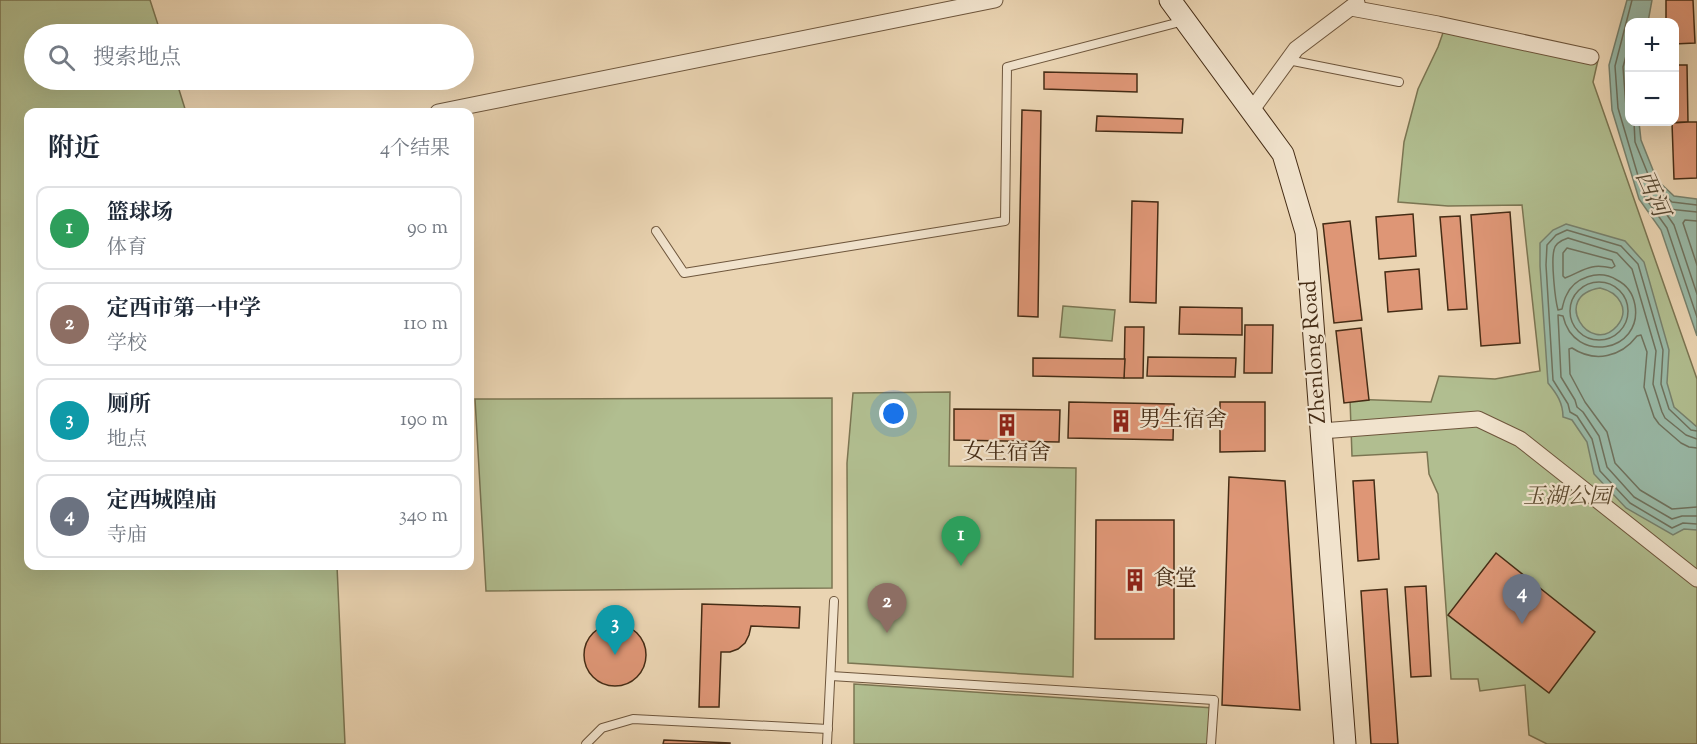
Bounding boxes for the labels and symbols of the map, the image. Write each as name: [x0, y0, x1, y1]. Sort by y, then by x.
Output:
water label: 西河: [1626, 165, 1678, 226]
street label: Zhenlong Road: [1294, 279, 1336, 425]
your location: [879, 399, 908, 428]
place label: 男生宿舍: [1139, 405, 1227, 437]
building icon: 男生宿舍: [1108, 408, 1134, 434]
building icon: 女生宿舍: [994, 412, 1020, 438]
place label: 女生宿舍: [963, 438, 1051, 470]
park label: 玉湖公园: [1523, 482, 1614, 514]
pin: 1: [942, 516, 980, 566]
place label: 食堂: [1153, 564, 1197, 596]
building icon: 食堂: [1122, 567, 1148, 593]
pin: 4: [1502, 574, 1541, 624]
pin: 2: [868, 584, 906, 633]
pin: 3: [596, 606, 634, 655]

